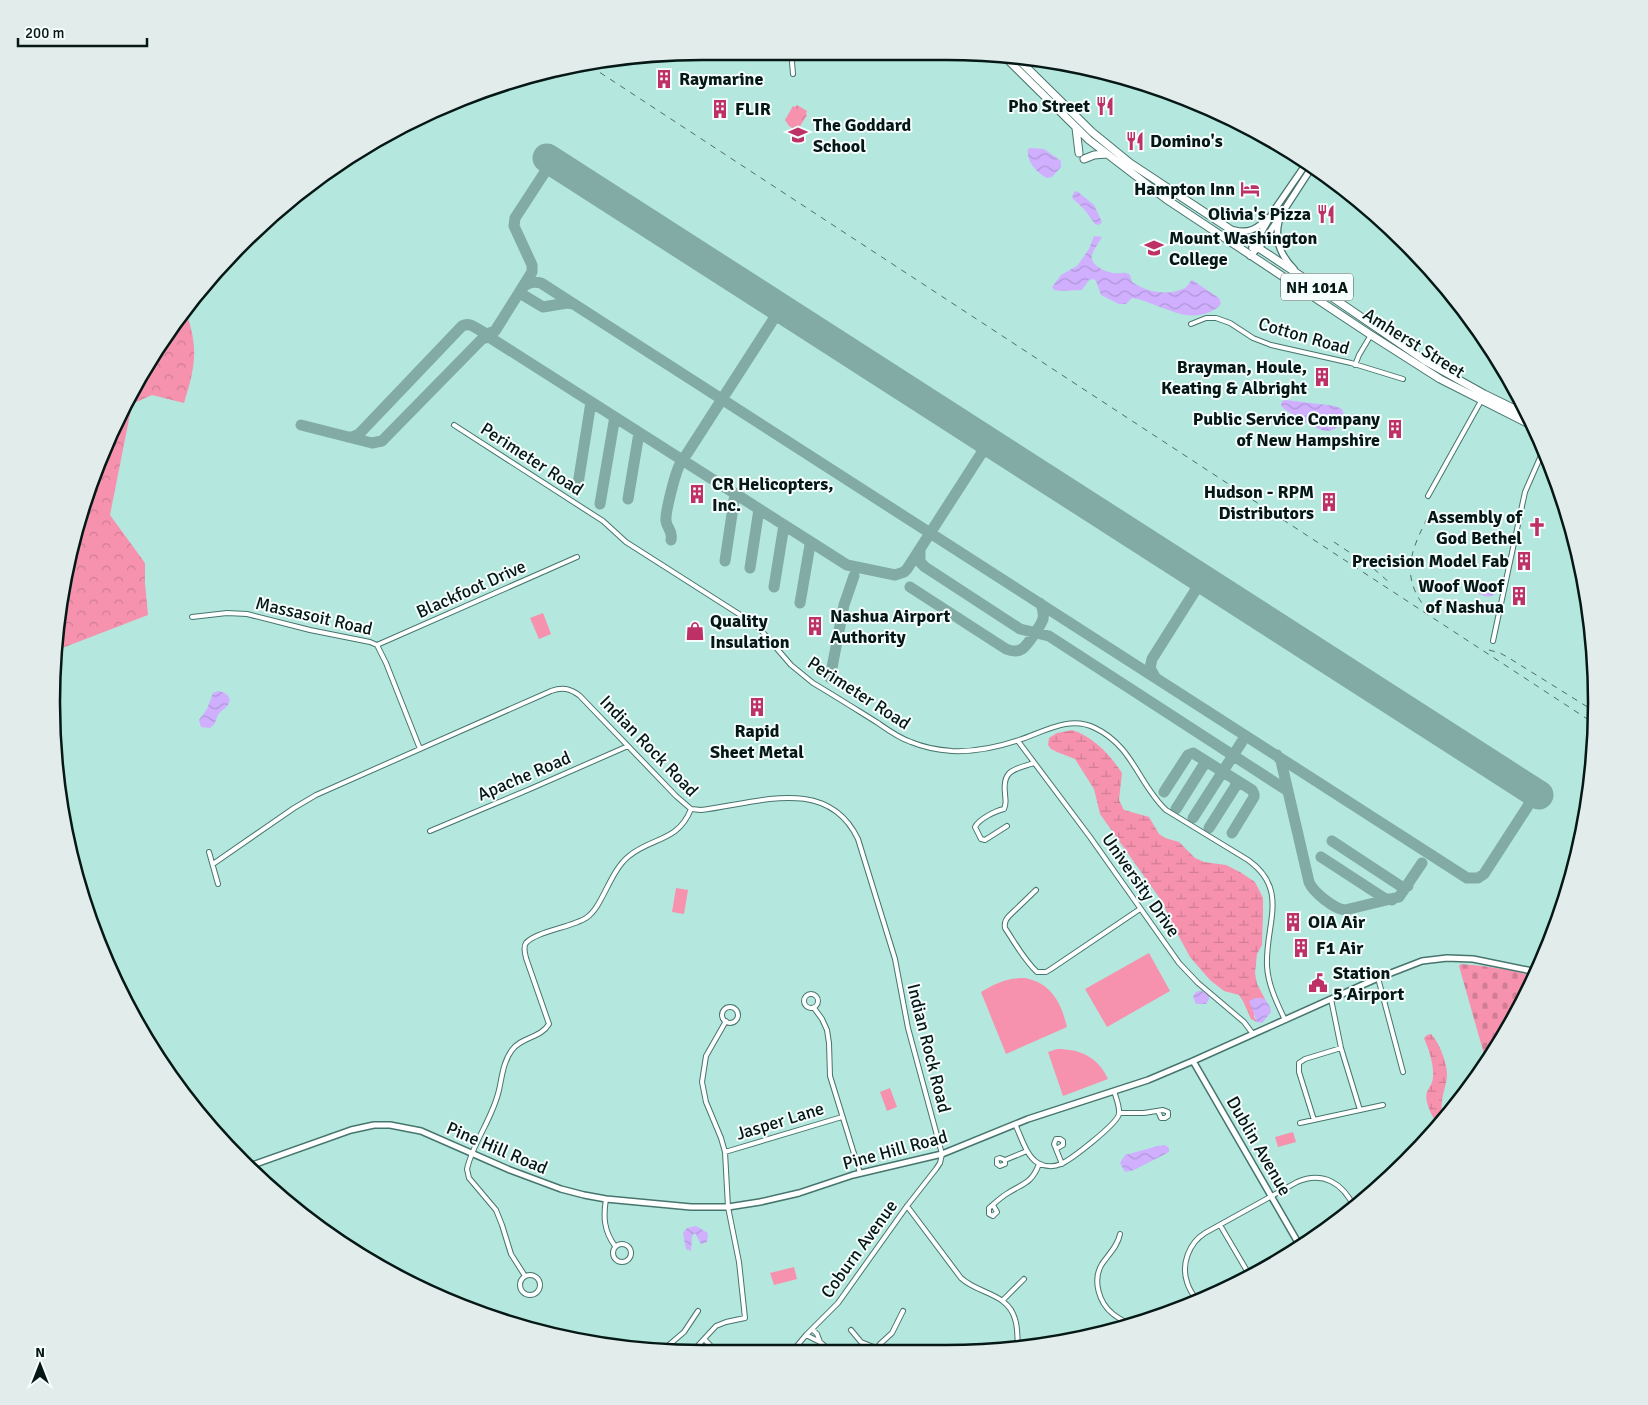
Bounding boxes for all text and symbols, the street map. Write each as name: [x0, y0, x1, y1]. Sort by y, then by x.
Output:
scale bar: [18, 15, 146, 47]
text: 200 m: [25, 24, 65, 42]
building icon: Raymarine: [653, 68, 675, 90]
place label: Raymarine: [679, 68, 763, 90]
place label: Pho Street: [1008, 95, 1090, 117]
restaurant icon: Pho Street: [1094, 95, 1116, 117]
building icon: FLIR: [709, 98, 731, 120]
place label: FLIR: [735, 98, 771, 120]
place label: The Goddard School: [813, 114, 912, 157]
school or university icon: The Goddard School: [787, 124, 809, 146]
restaurant icon: Domino's: [1124, 130, 1146, 152]
place label: Domino's: [1150, 130, 1223, 152]
place label: Hampton Inn: [1134, 178, 1235, 200]
hotel icon: Hampton Inn: [1239, 178, 1261, 200]
place label: Olivia's Pizza: [1208, 203, 1311, 225]
restaurant icon: Olivia's Pizza: [1315, 203, 1337, 225]
place label: Mount Washington College: [1169, 227, 1317, 270]
school or university icon: Mount Washington College: [1143, 237, 1165, 259]
road number: NH 101A: [1281, 274, 1353, 300]
street label: Amherst Street: [1359, 303, 1469, 383]
street label: Cotton Road: [1256, 312, 1352, 360]
place label: Brayman, Houle, Keating & Albright: [1161, 356, 1307, 399]
building icon: Brayman, Houle, Keating & Albright: [1311, 366, 1333, 388]
place label: Public Service Company of New Hampshire: [1193, 408, 1380, 451]
street label: Perimeter Road: [476, 418, 588, 500]
building icon: Public Service Company of New Hampshire: [1384, 418, 1406, 440]
place label: CR Helicopters, Inc.: [712, 473, 834, 516]
place label: Hudson - RPM Distributors: [1204, 481, 1314, 524]
building icon: CR Helicopters, Inc.: [686, 483, 708, 505]
building icon: Hudson - RPM Distributors: [1318, 491, 1340, 513]
place label: Assembly of God Bethel: [1427, 506, 1523, 549]
church icon: Assembly of God Bethel: [1526, 516, 1548, 538]
place label: Precision Model Fab: [1352, 550, 1509, 572]
building icon: Precision Model Fab: [1513, 550, 1535, 572]
street label: Blackfoot Drive: [413, 555, 529, 623]
place label: Woof Woof of Nashua: [1418, 575, 1505, 618]
building icon: Woof Woof of Nashua: [1508, 585, 1530, 607]
street label: Massasoit Road: [253, 592, 375, 640]
place label: Nashua Airport Authority: [830, 605, 950, 648]
place label: Quality Insulation: [710, 610, 790, 653]
building icon: Nashua Airport Authority: [804, 615, 826, 637]
shop icon: Quality Insulation: [684, 620, 706, 642]
street label: Perimeter Road: [803, 652, 915, 734]
street label: Indian Rock Road: [595, 691, 703, 801]
building icon: Rapid Sheet Metal: [746, 696, 768, 718]
place label: Rapid Sheet Metal: [710, 720, 804, 763]
street label: Apache Road: [474, 746, 574, 806]
street label: University Drive: [1097, 829, 1185, 941]
building icon: OIA Air: [1282, 911, 1304, 933]
place label: OIA Air: [1308, 911, 1366, 933]
building icon: F1 Air: [1290, 937, 1312, 959]
place label: F1 Air: [1316, 937, 1364, 959]
place label: Station 5 Airport: [1333, 962, 1405, 1005]
public building icon: Station 5 Airport: [1307, 972, 1329, 994]
street label: Indian Rock Road: [902, 981, 956, 1115]
street label: Dublin Avenue: [1222, 1092, 1296, 1200]
street label: Jasper Lane: [733, 1097, 827, 1145]
street label: Pine Hill Road: [443, 1117, 551, 1179]
street label: Pine Hill Road: [840, 1125, 950, 1175]
street label: Coburn Avenue: [816, 1196, 902, 1302]
north arrow: [15, 1340, 65, 1390]
text: N: [35, 1344, 45, 1361]

